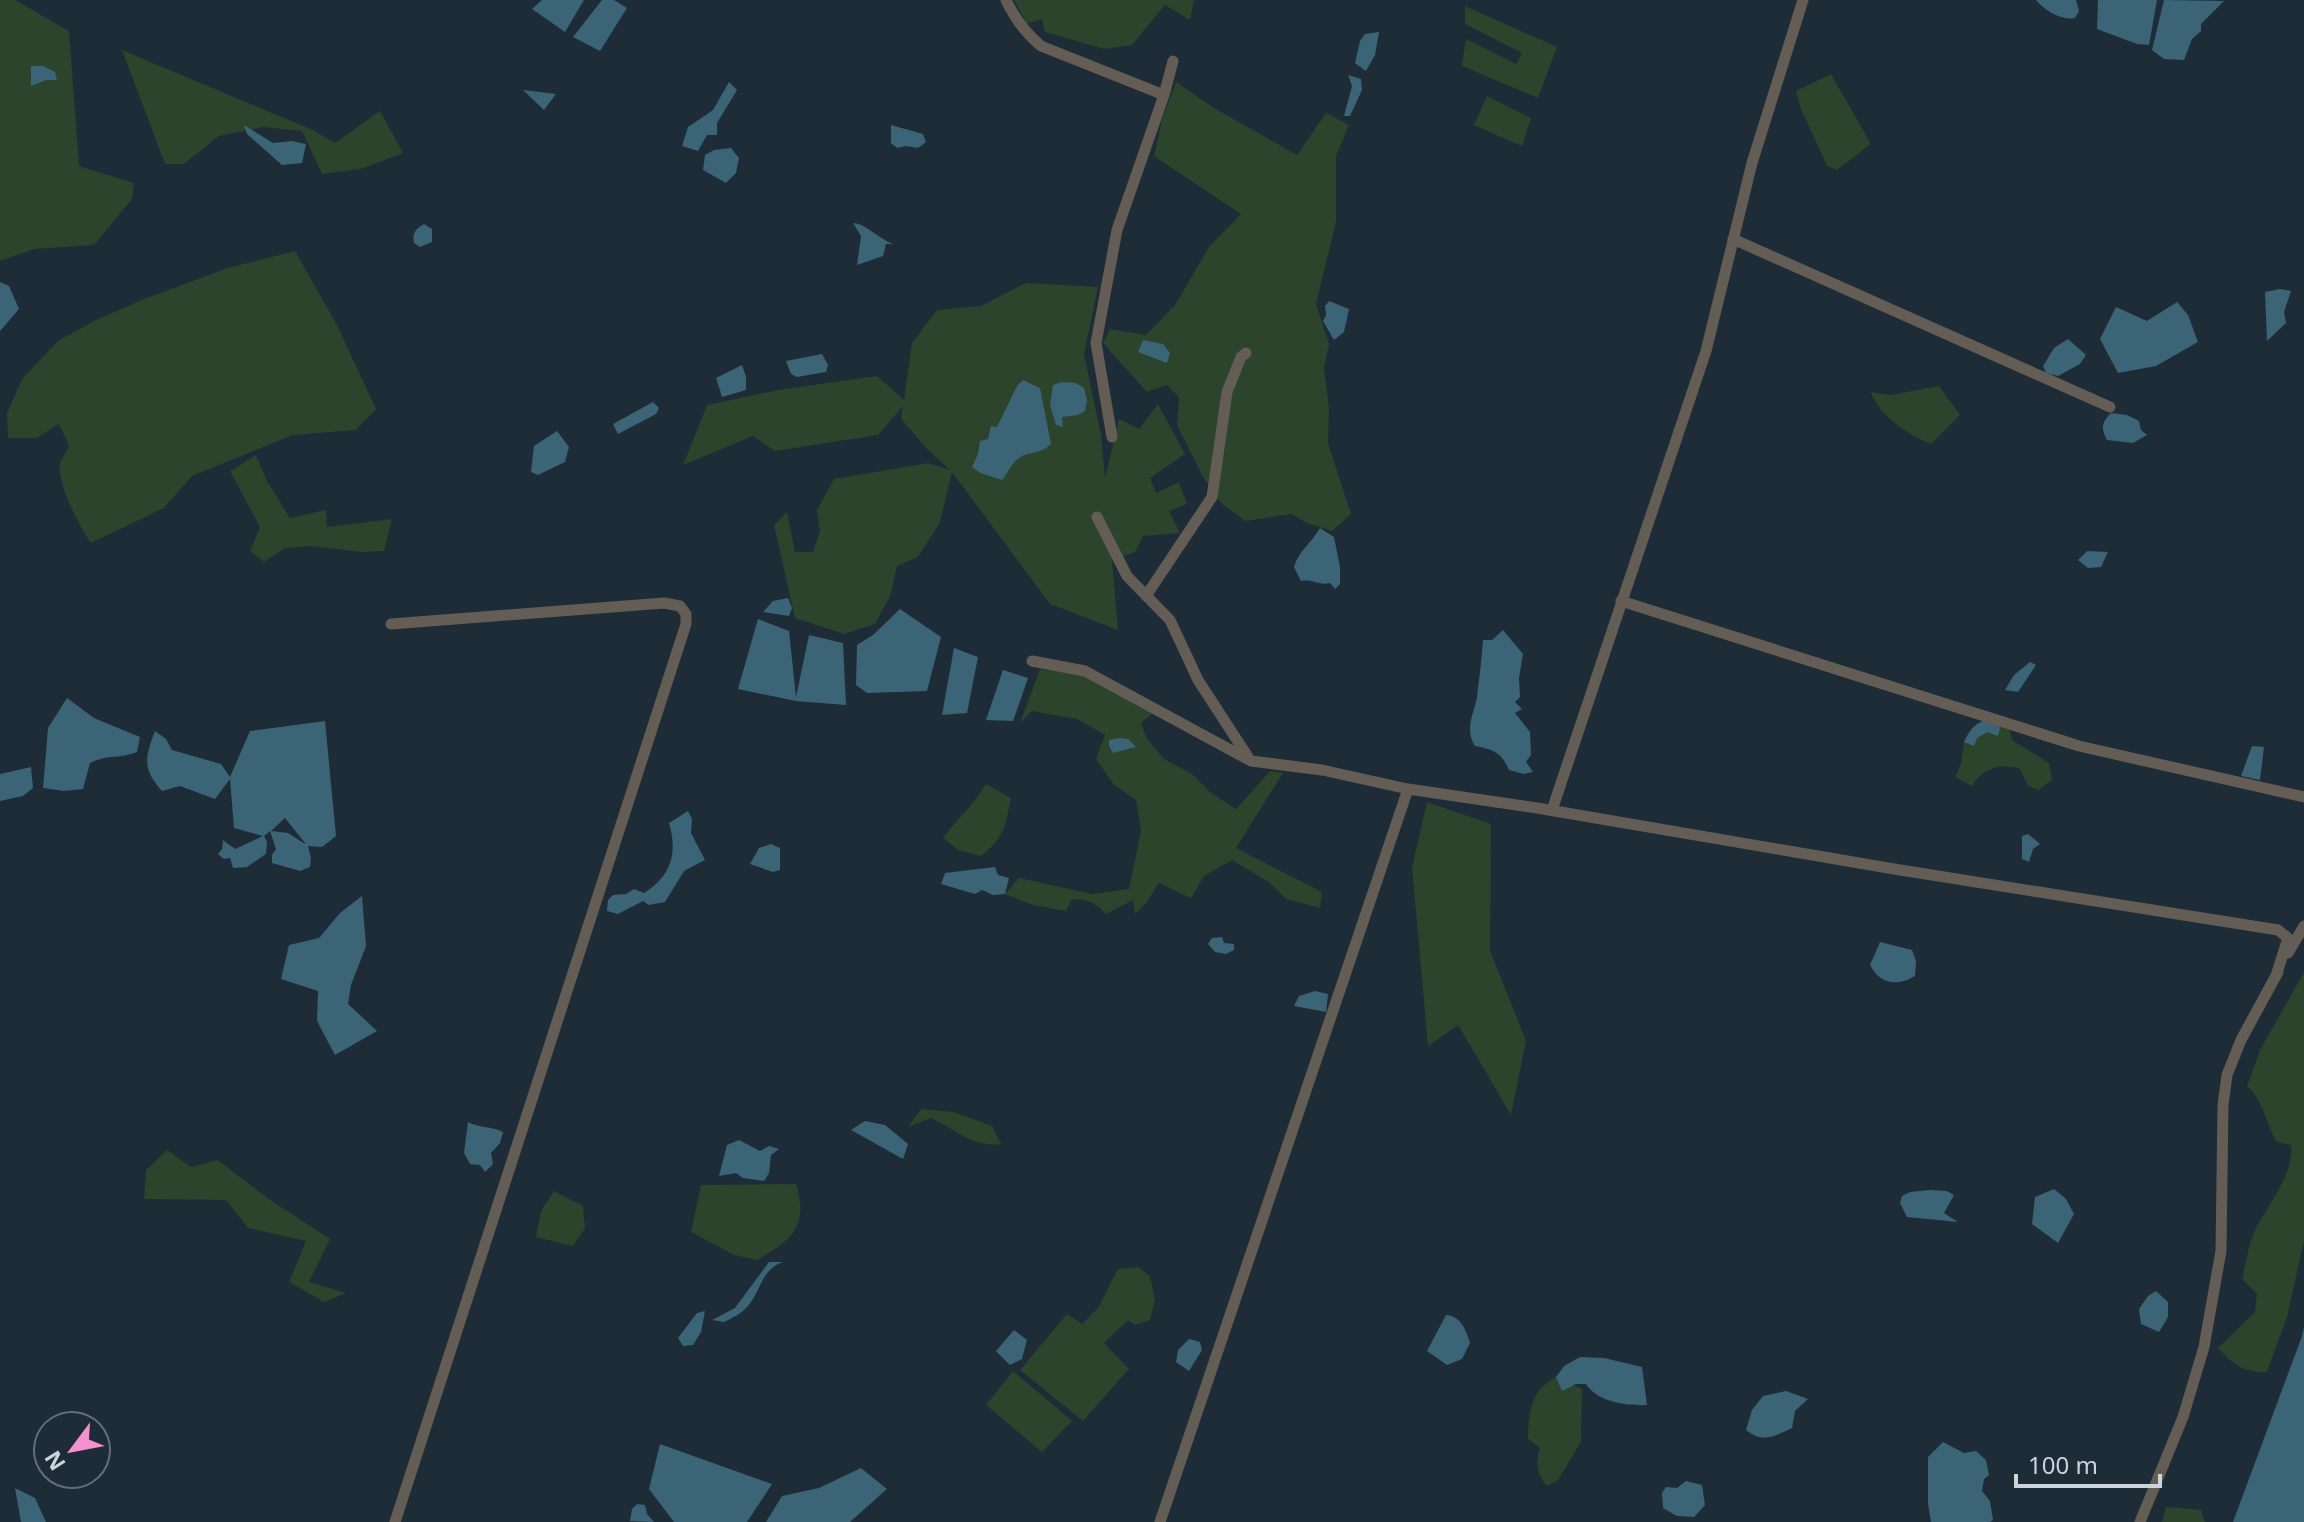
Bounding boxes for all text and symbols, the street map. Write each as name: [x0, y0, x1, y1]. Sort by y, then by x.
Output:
north arrow: [32, 1410, 112, 1490]
scale bar: [2016, 1438, 2160, 1488]
text: N: [37, 1446, 72, 1477]
text: 100 m: [2028, 1448, 2098, 1481]

